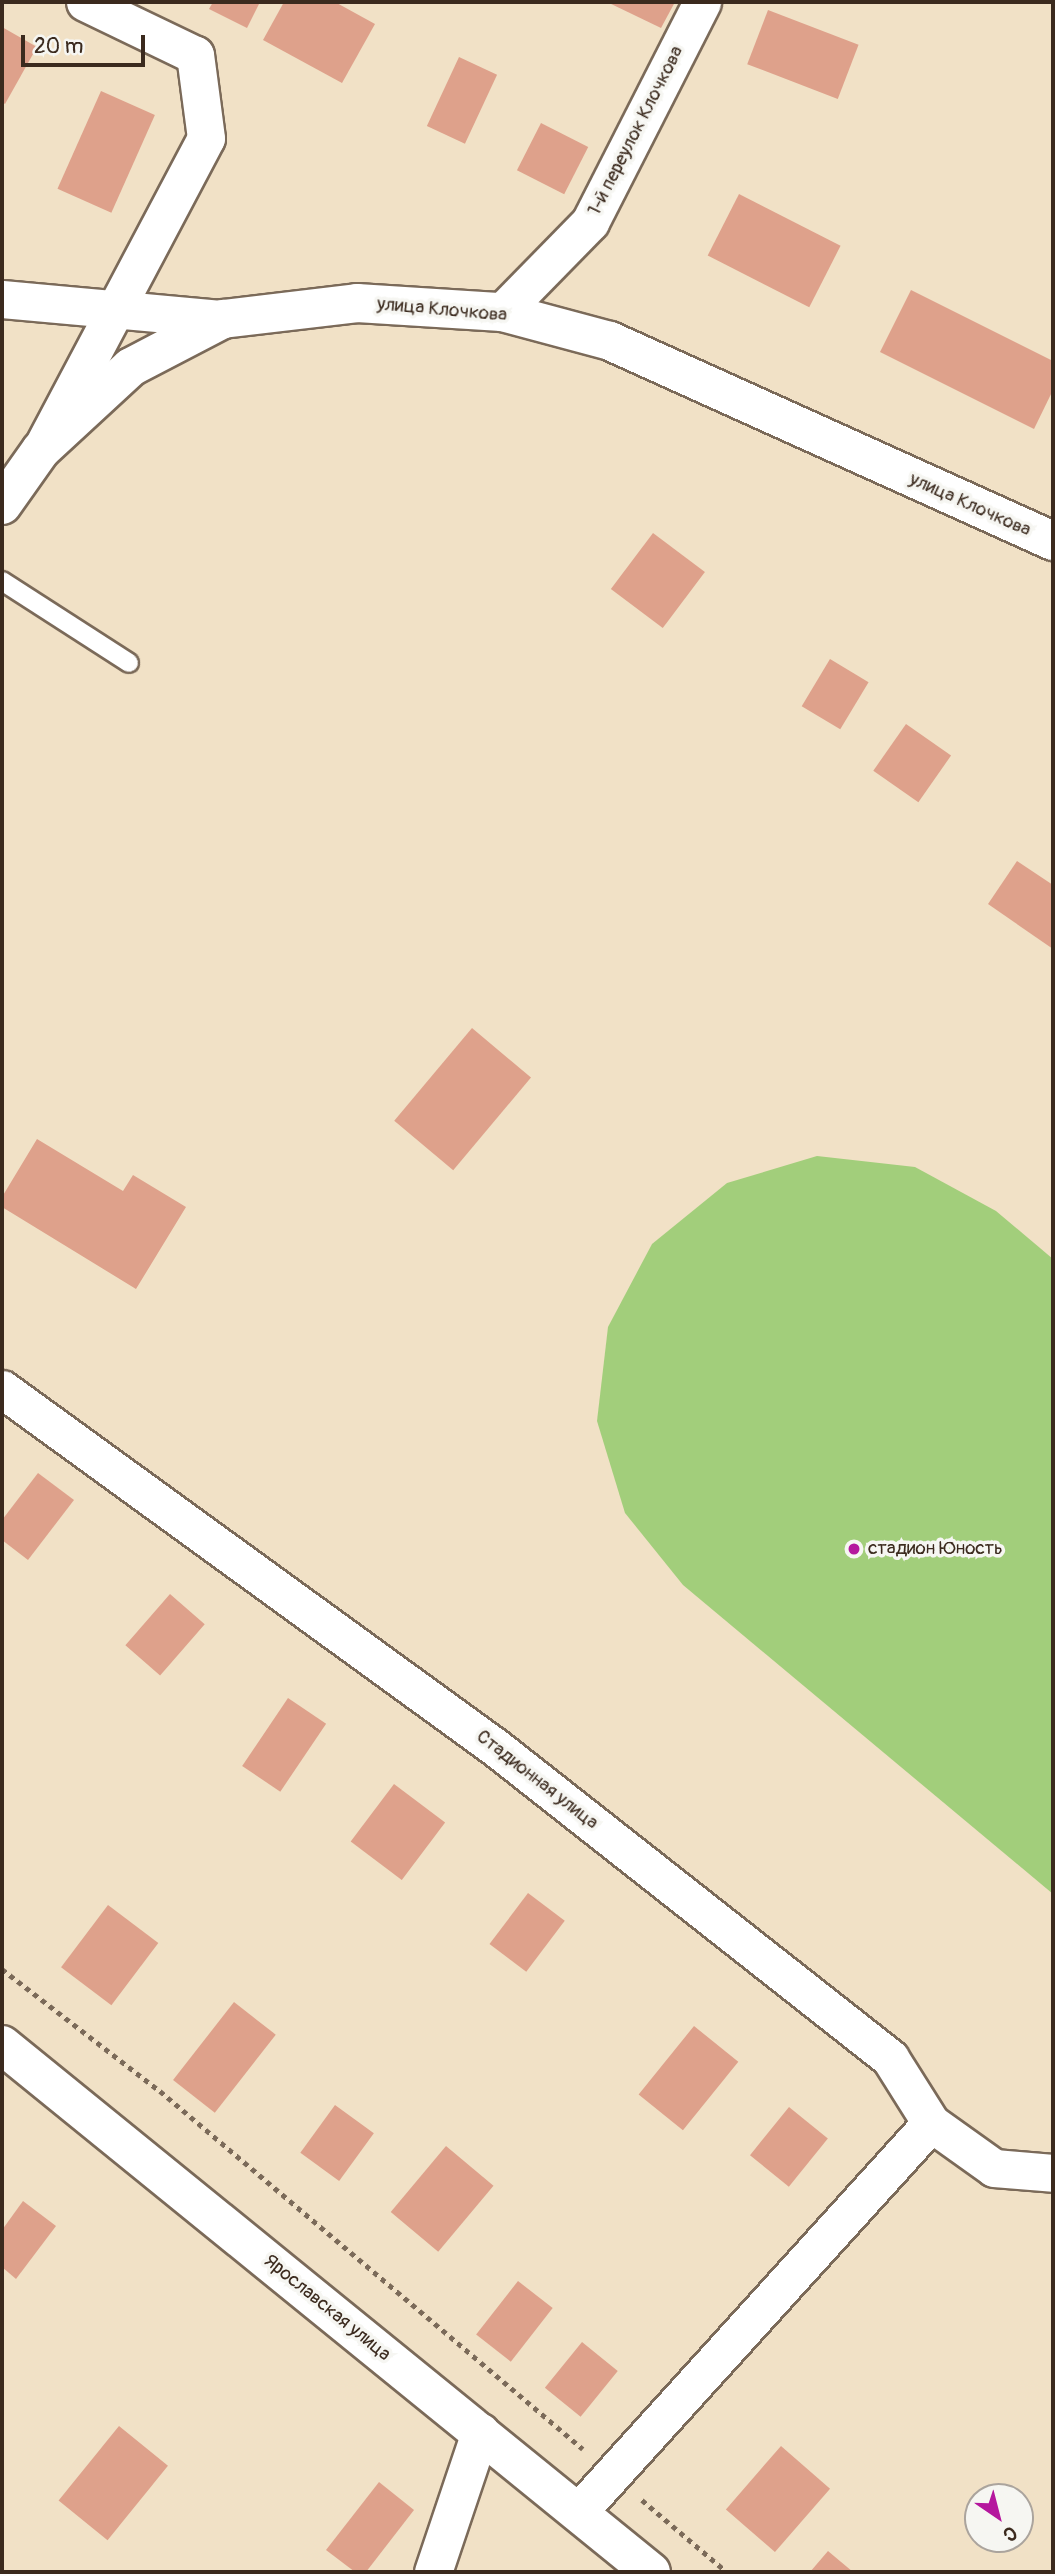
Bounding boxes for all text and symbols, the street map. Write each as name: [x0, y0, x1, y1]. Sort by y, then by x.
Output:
scale bar: [24, 21, 149, 65]
text: 20 m: [34, 33, 83, 60]
street label: 1-й переулок Клочкова: [583, 42, 689, 220]
street label: улица Клочкова: [376, 293, 508, 327]
street label: улица Клочкова: [906, 468, 1034, 542]
place label: стадион Юность: [868, 1538, 1003, 1560]
marker: стадион Юность: [846, 1541, 862, 1557]
street label: Стадионная улица: [472, 1725, 602, 1835]
street label: Ярославская улица: [259, 2250, 395, 2366]
north arrow: [964, 2483, 1034, 2553]
text: С: [998, 2520, 1022, 2547]

